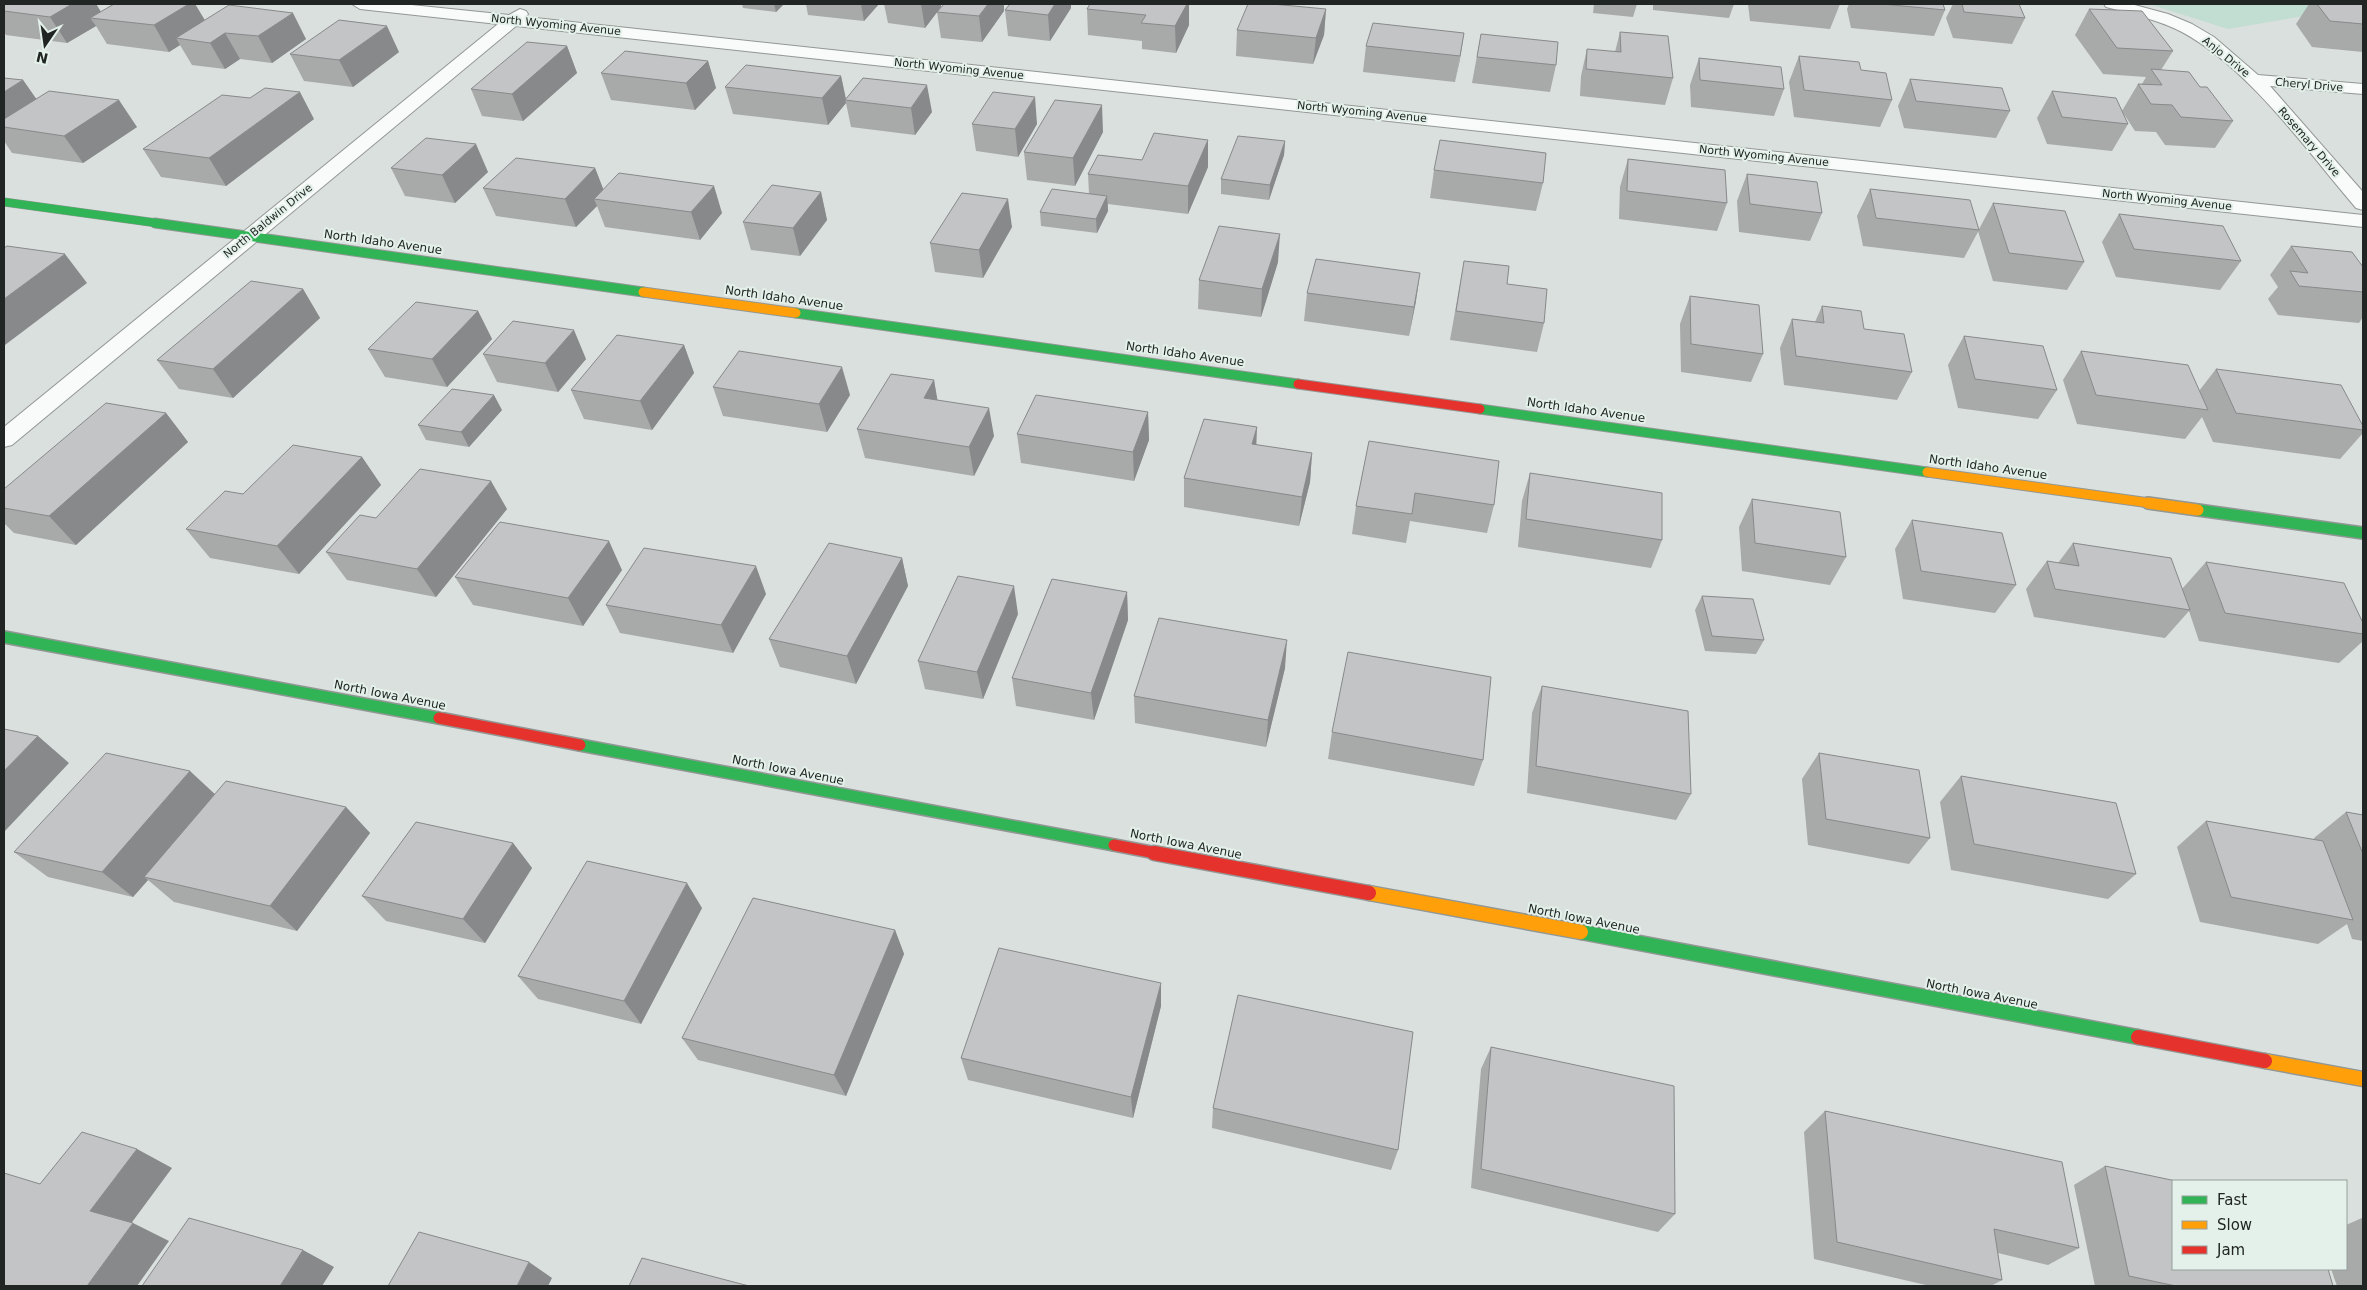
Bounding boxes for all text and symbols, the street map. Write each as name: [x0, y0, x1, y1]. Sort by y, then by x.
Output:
street label: North Wyoming Avenue: [491, 12, 622, 38]
north arrow: [20, 20, 70, 70]
street label: Anjo Drive: [2200, 34, 2252, 80]
text: N: [35, 49, 50, 67]
street label: North Wyoming Avenue: [894, 56, 1025, 82]
street label: Cheryl Drive: [2274, 76, 2344, 94]
street label: North Wyoming Avenue: [1297, 99, 1428, 125]
street label: Rosemary Drive: [2275, 105, 2343, 180]
street label: North Wyoming Avenue: [1699, 143, 1830, 169]
street label: North Baldwin Drive: [221, 181, 315, 261]
street label: North Wyoming Avenue: [2102, 187, 2233, 213]
street label: North Idaho Avenue: [323, 227, 443, 257]
street label: North Idaho Avenue: [724, 283, 844, 313]
street label: North Idaho Avenue: [1125, 339, 1245, 369]
street label: North Idaho Avenue: [1526, 395, 1646, 425]
street label: North Idaho Avenue: [1928, 452, 2048, 482]
street label: North Iowa Avenue: [333, 677, 447, 713]
street label: North Iowa Avenue: [731, 752, 845, 788]
street label: North Iowa Avenue: [1129, 826, 1243, 862]
street label: North Iowa Avenue: [1527, 901, 1641, 937]
street label: North Iowa Avenue: [1925, 976, 2039, 1012]
legend: [2172, 1180, 2347, 1270]
text: Fast: [2217, 1191, 2247, 1209]
text: Slow: [2217, 1216, 2252, 1234]
text: Jam: [2216, 1241, 2245, 1259]

